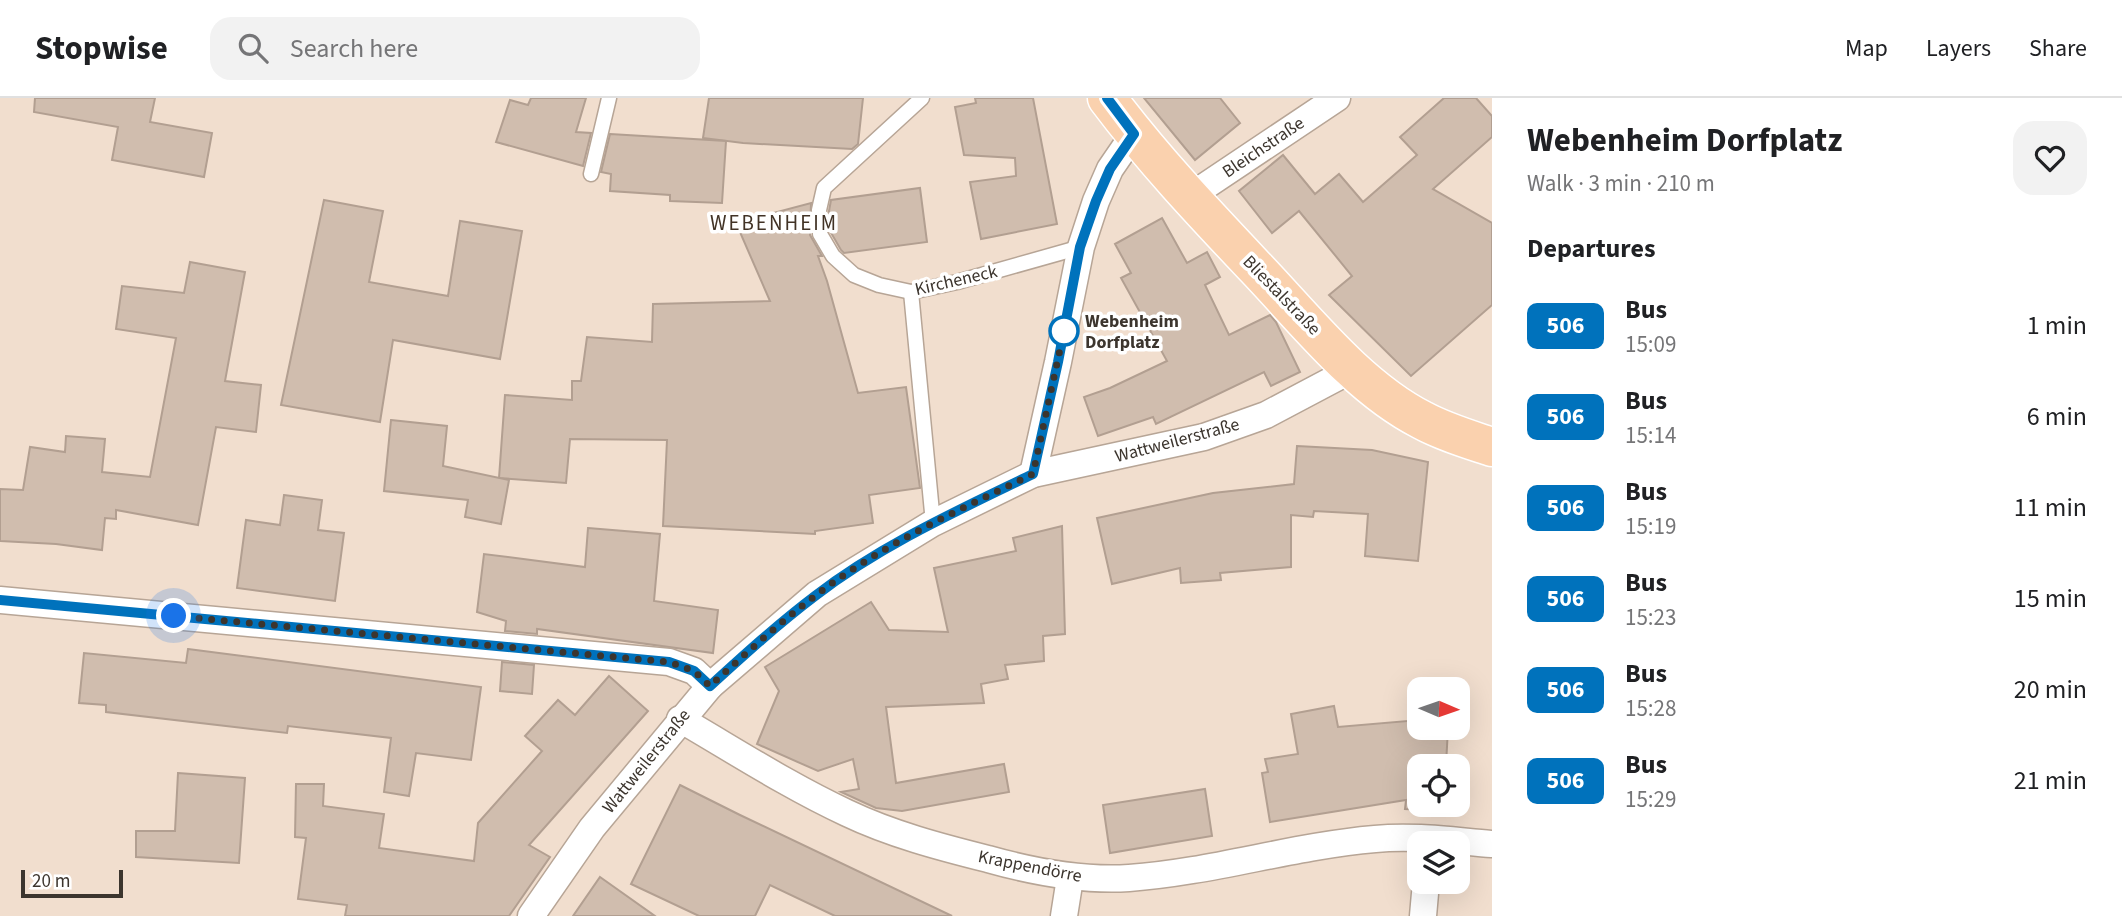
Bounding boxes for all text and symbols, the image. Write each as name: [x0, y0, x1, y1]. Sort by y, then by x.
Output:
search box: [210, 17, 700, 80]
text: Stopwise: [35, 25, 168, 72]
icon: search: [234, 29, 272, 67]
text: Search here: [290, 30, 418, 67]
text: Map: [1845, 31, 1888, 66]
text: Layers: [1926, 31, 1991, 66]
text: Share: [2029, 31, 2087, 66]
street label: Bleichstraße: [1217, 111, 1309, 184]
text: Webenheim Dorfplatz: [1527, 117, 1842, 164]
button: heart: [2013, 121, 2087, 195]
text: Walk · 3 min · 210 m: [1527, 167, 1715, 200]
district label: WEBENHEIM: [710, 208, 838, 238]
text: Departures: [1527, 230, 1655, 267]
street label: Bliestalstraße: [1237, 250, 1326, 341]
street label: Kircheneck: [912, 259, 1000, 302]
text: Bus: [1625, 291, 1667, 328]
text: 1 min: [2027, 307, 2087, 344]
text: 506: [1546, 308, 1585, 343]
place label: Webenheim Dorfplatz: [1085, 309, 1179, 355]
marker: Webenheim Dorfplatz: [1049, 316, 1079, 346]
text: 15:09: [1625, 328, 1676, 361]
text: Bus: [1625, 382, 1667, 419]
text: 6 min: [2027, 398, 2087, 435]
text: 506: [1546, 399, 1585, 434]
street label: Wattweilerstraße: [1112, 412, 1242, 469]
text: 15:14: [1625, 419, 1676, 452]
text: Bus: [1625, 473, 1667, 510]
text: 11 min: [2014, 489, 2087, 526]
text: 506: [1546, 490, 1585, 525]
text: 15:19: [1625, 510, 1676, 543]
text: Bus: [1625, 564, 1667, 601]
text: 15 min: [2014, 580, 2087, 617]
text: 506: [1546, 581, 1585, 616]
your location: [156, 598, 191, 633]
text: 15:23: [1625, 601, 1676, 634]
text: Bus: [1625, 655, 1667, 692]
text: 20 min: [2014, 671, 2087, 708]
text: 506: [1546, 672, 1585, 707]
north arrow: [1407, 677, 1470, 740]
map controls: [1407, 677, 1470, 894]
text: 15:28: [1625, 692, 1676, 725]
street label: Wattweilerstraße: [596, 704, 696, 819]
text: Bus: [1625, 746, 1667, 783]
button: locate: [1407, 754, 1470, 817]
text: 21 min: [2014, 762, 2087, 799]
text: 506: [1546, 763, 1585, 798]
text: 15:29: [1625, 783, 1676, 816]
button: layers: [1407, 831, 1470, 894]
street label: Krappendörre: [976, 844, 1084, 889]
scale bar: [21, 867, 122, 899]
text: 20 m: [32, 868, 70, 895]

